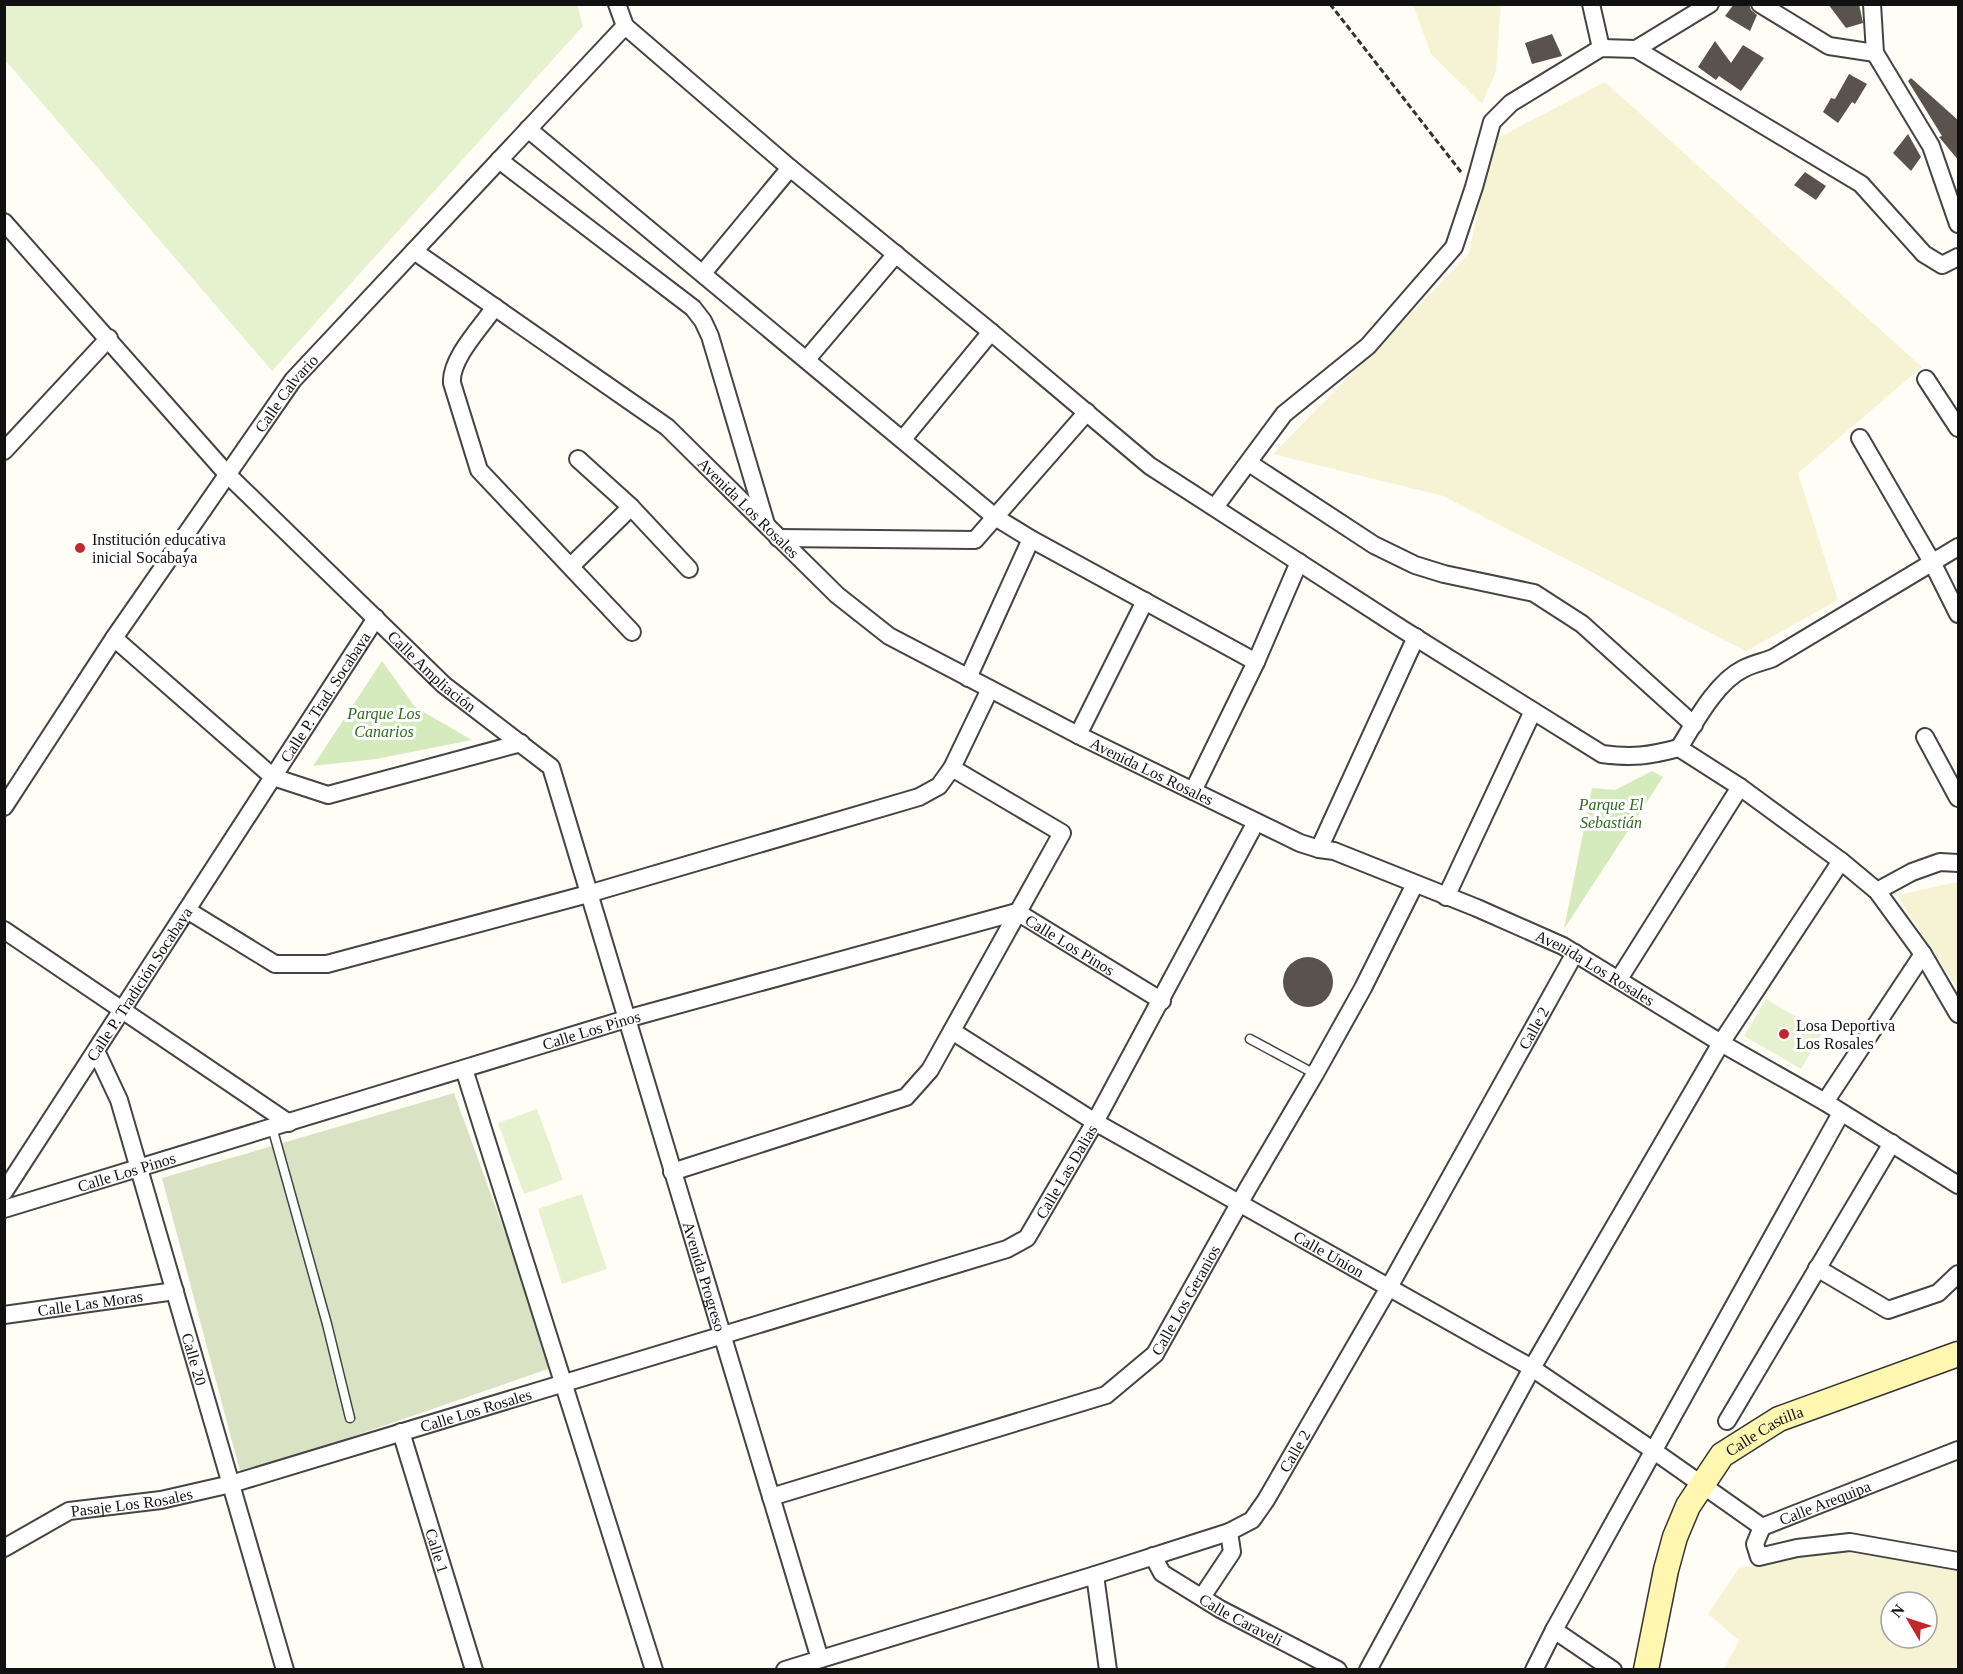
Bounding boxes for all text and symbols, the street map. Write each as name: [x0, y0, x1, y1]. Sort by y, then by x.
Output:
street label: Calle Calvario: [252, 351, 321, 435]
street label: Avenida Los Rosales: [694, 455, 802, 562]
place label: Institución educativa inicial Socabaya: [92, 531, 226, 567]
marker: Institución educativa inicial Socabaya: [73, 541, 87, 555]
street label: Calle Ampliación: [384, 627, 479, 715]
street label: Calle P. Trad. Socabaya: [277, 629, 374, 765]
park label: Parque Los Canarios: [346, 705, 421, 740]
street label: Avenida Los Rosales: [1087, 734, 1216, 809]
park label: Parque El Sebastián: [1578, 796, 1644, 831]
street label: Calle P. Tradición Socabaya: [83, 904, 195, 1064]
street label: Calle Los Pinos: [1022, 911, 1117, 979]
street label: Avenida Los Rosales: [1533, 927, 1657, 1009]
street label: Calle 2: [1515, 1004, 1552, 1052]
street label: Calle Los Pinos: [540, 1008, 642, 1053]
place label: Losa Deportiva Los Rosales: [1796, 1017, 1895, 1052]
marker: Losa Deportiva Los Rosales: [1777, 1027, 1791, 1041]
street label: Calle Las Dalias: [1032, 1122, 1101, 1222]
street label: Calle Los Pinos: [76, 1149, 178, 1195]
street label: Avenida Progreso: [680, 1220, 729, 1334]
street label: Calle Union: [1291, 1228, 1367, 1281]
street label: Calle Los Geranios: [1148, 1242, 1223, 1358]
street label: Calle Las Moras: [37, 1288, 144, 1319]
street label: Calle 20: [178, 1331, 210, 1387]
street label: Calle Los Rosales: [418, 1385, 534, 1435]
street label: Calle Castilla: [1722, 1403, 1805, 1460]
street label: Calle 2: [1276, 1427, 1314, 1475]
street label: Calle Arequipa: [1777, 1477, 1873, 1528]
street label: Pasaje Los Rosales: [70, 1485, 194, 1520]
street label: Calle 1: [422, 1526, 452, 1575]
street label: Calle Caraveli: [1196, 1590, 1286, 1649]
north arrow: [1879, 1590, 1939, 1650]
text: N: [1887, 1601, 1908, 1621]

